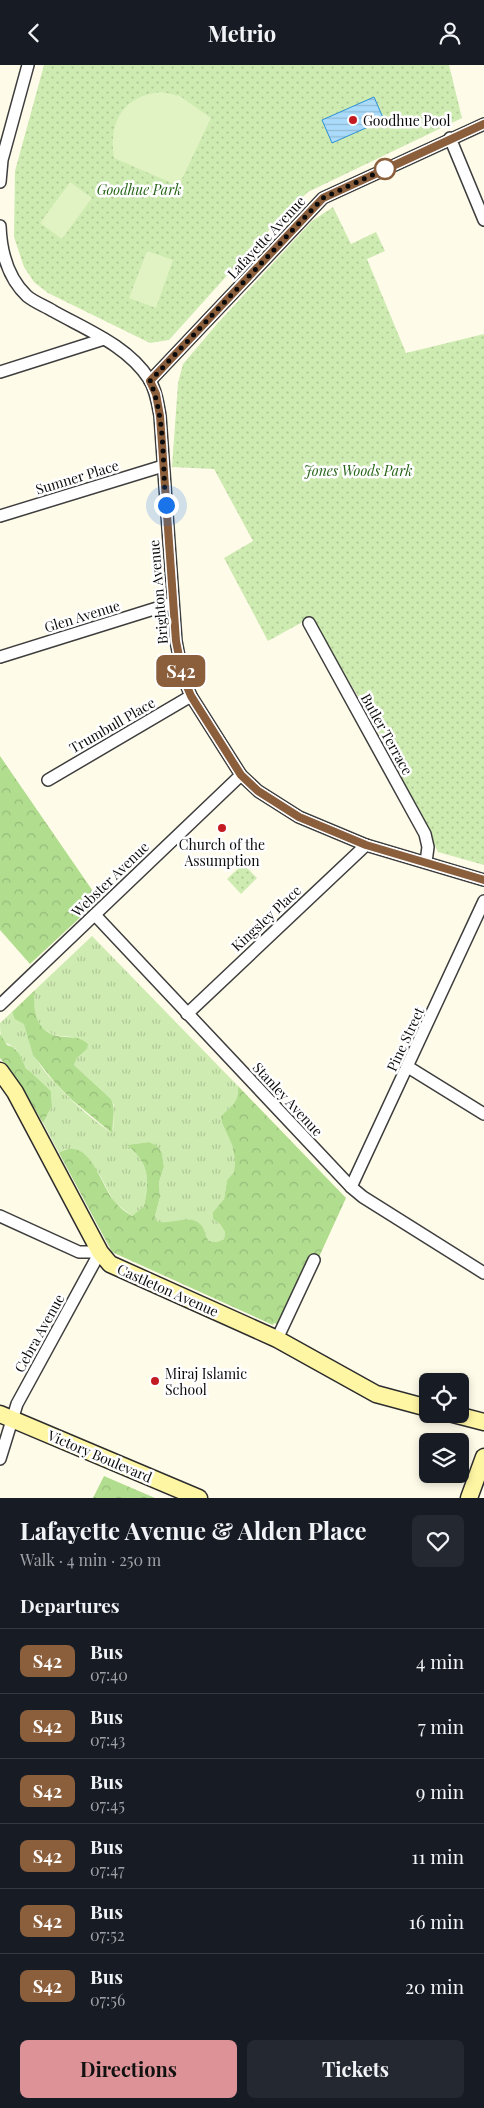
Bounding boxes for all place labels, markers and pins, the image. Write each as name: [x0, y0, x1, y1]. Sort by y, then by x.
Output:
place label: Goodhue Pool: [363, 111, 451, 130]
marker: Goodhue Pool: [347, 114, 359, 126]
unlabelled marker: [374, 158, 396, 180]
marker: Church of the Assumption: [216, 822, 228, 834]
place label: Church of the Assumption: [179, 835, 265, 870]
place label: Miraj Islamic School: [165, 1364, 247, 1399]
marker: Miraj Islamic School: [149, 1375, 161, 1387]

